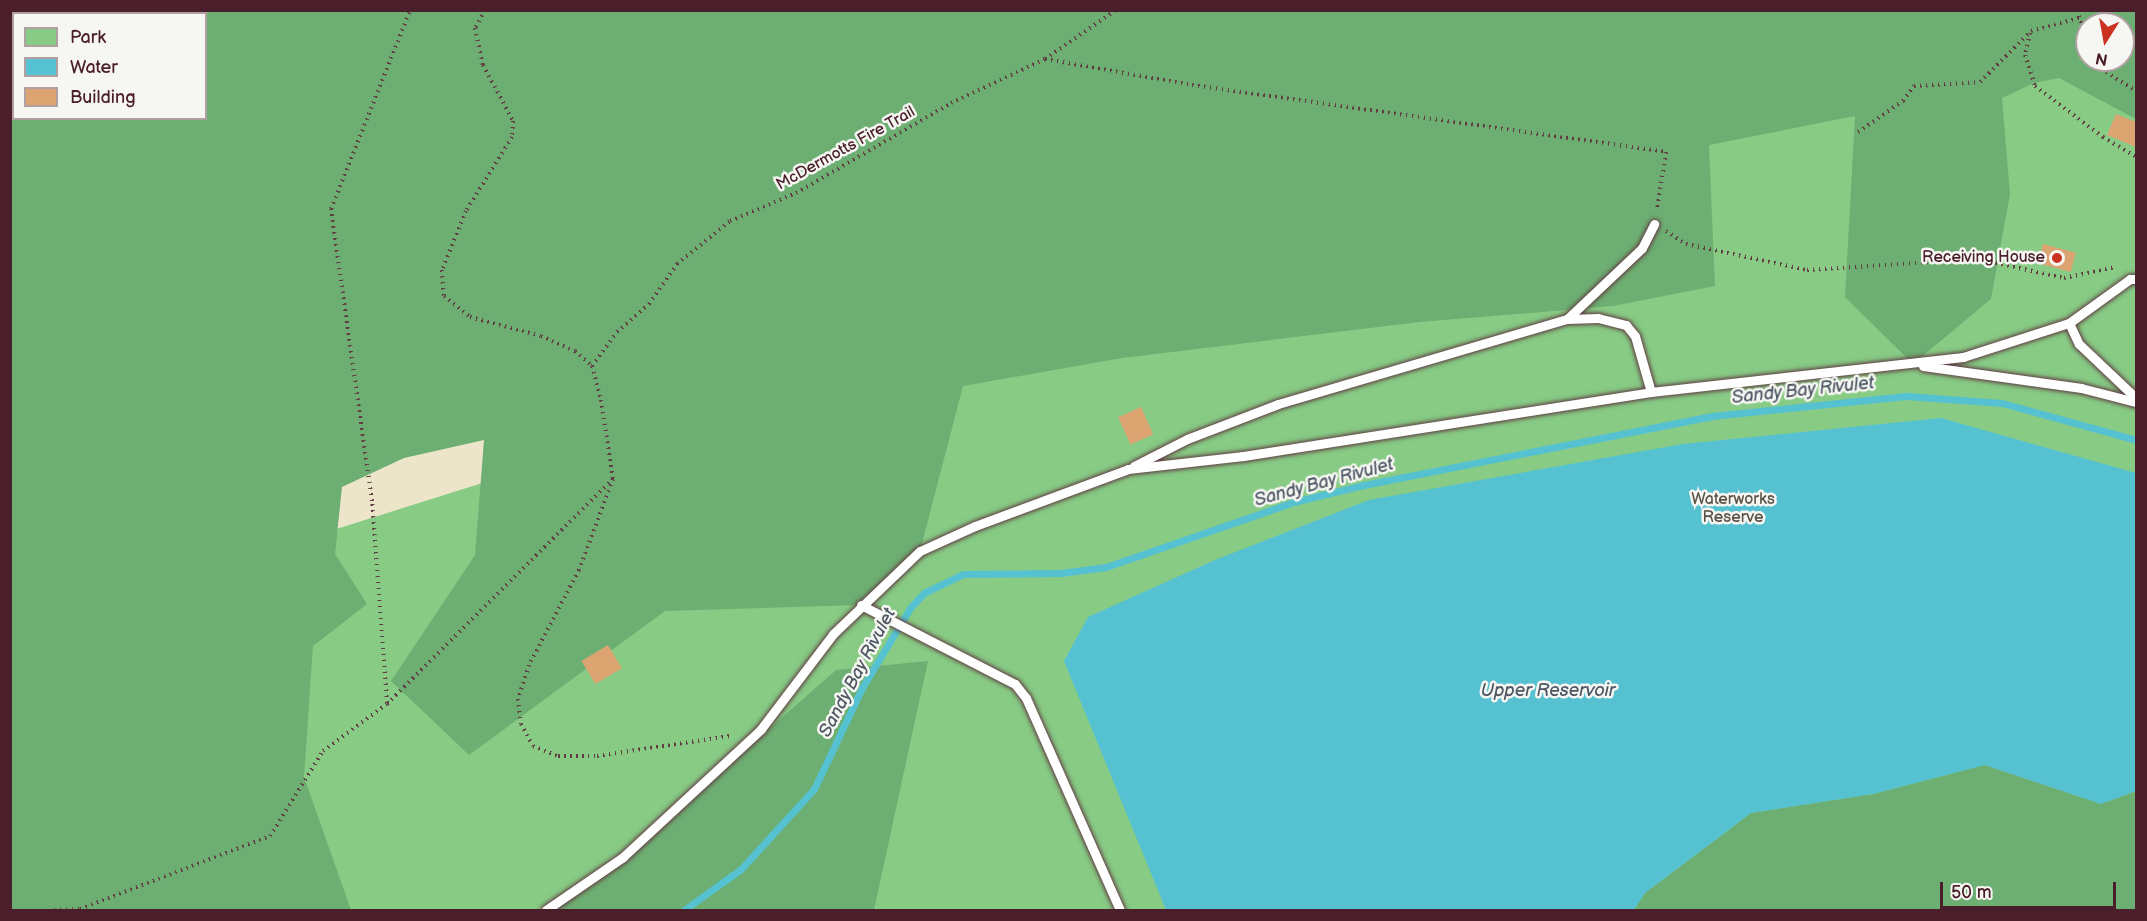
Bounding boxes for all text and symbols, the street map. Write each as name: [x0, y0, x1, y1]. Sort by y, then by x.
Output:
legend: [12, 12, 207, 120]
north arrow: [2075, 12, 2135, 72]
text: Park: [70, 27, 106, 48]
text: N: [2094, 48, 2110, 69]
text: Water: [70, 57, 118, 78]
text: Building: [70, 87, 136, 108]
street label: McDermotts Fire Trail: [773, 103, 919, 195]
place label: Receiving House: [1922, 248, 2045, 268]
marker: Receiving House: [2050, 251, 2064, 265]
water label: Sandy Bay Rivulet: [1730, 373, 1876, 409]
water label: Sandy Bay Rivulet: [1251, 454, 1397, 512]
park label: Waterworks Reserve: [1691, 490, 1775, 528]
water label: Sandy Bay Rivulet: [814, 604, 902, 742]
water label: Upper Reservoir: [1481, 680, 1615, 702]
scale bar: [1943, 870, 2118, 908]
text: 50 m: [1951, 882, 1992, 903]

